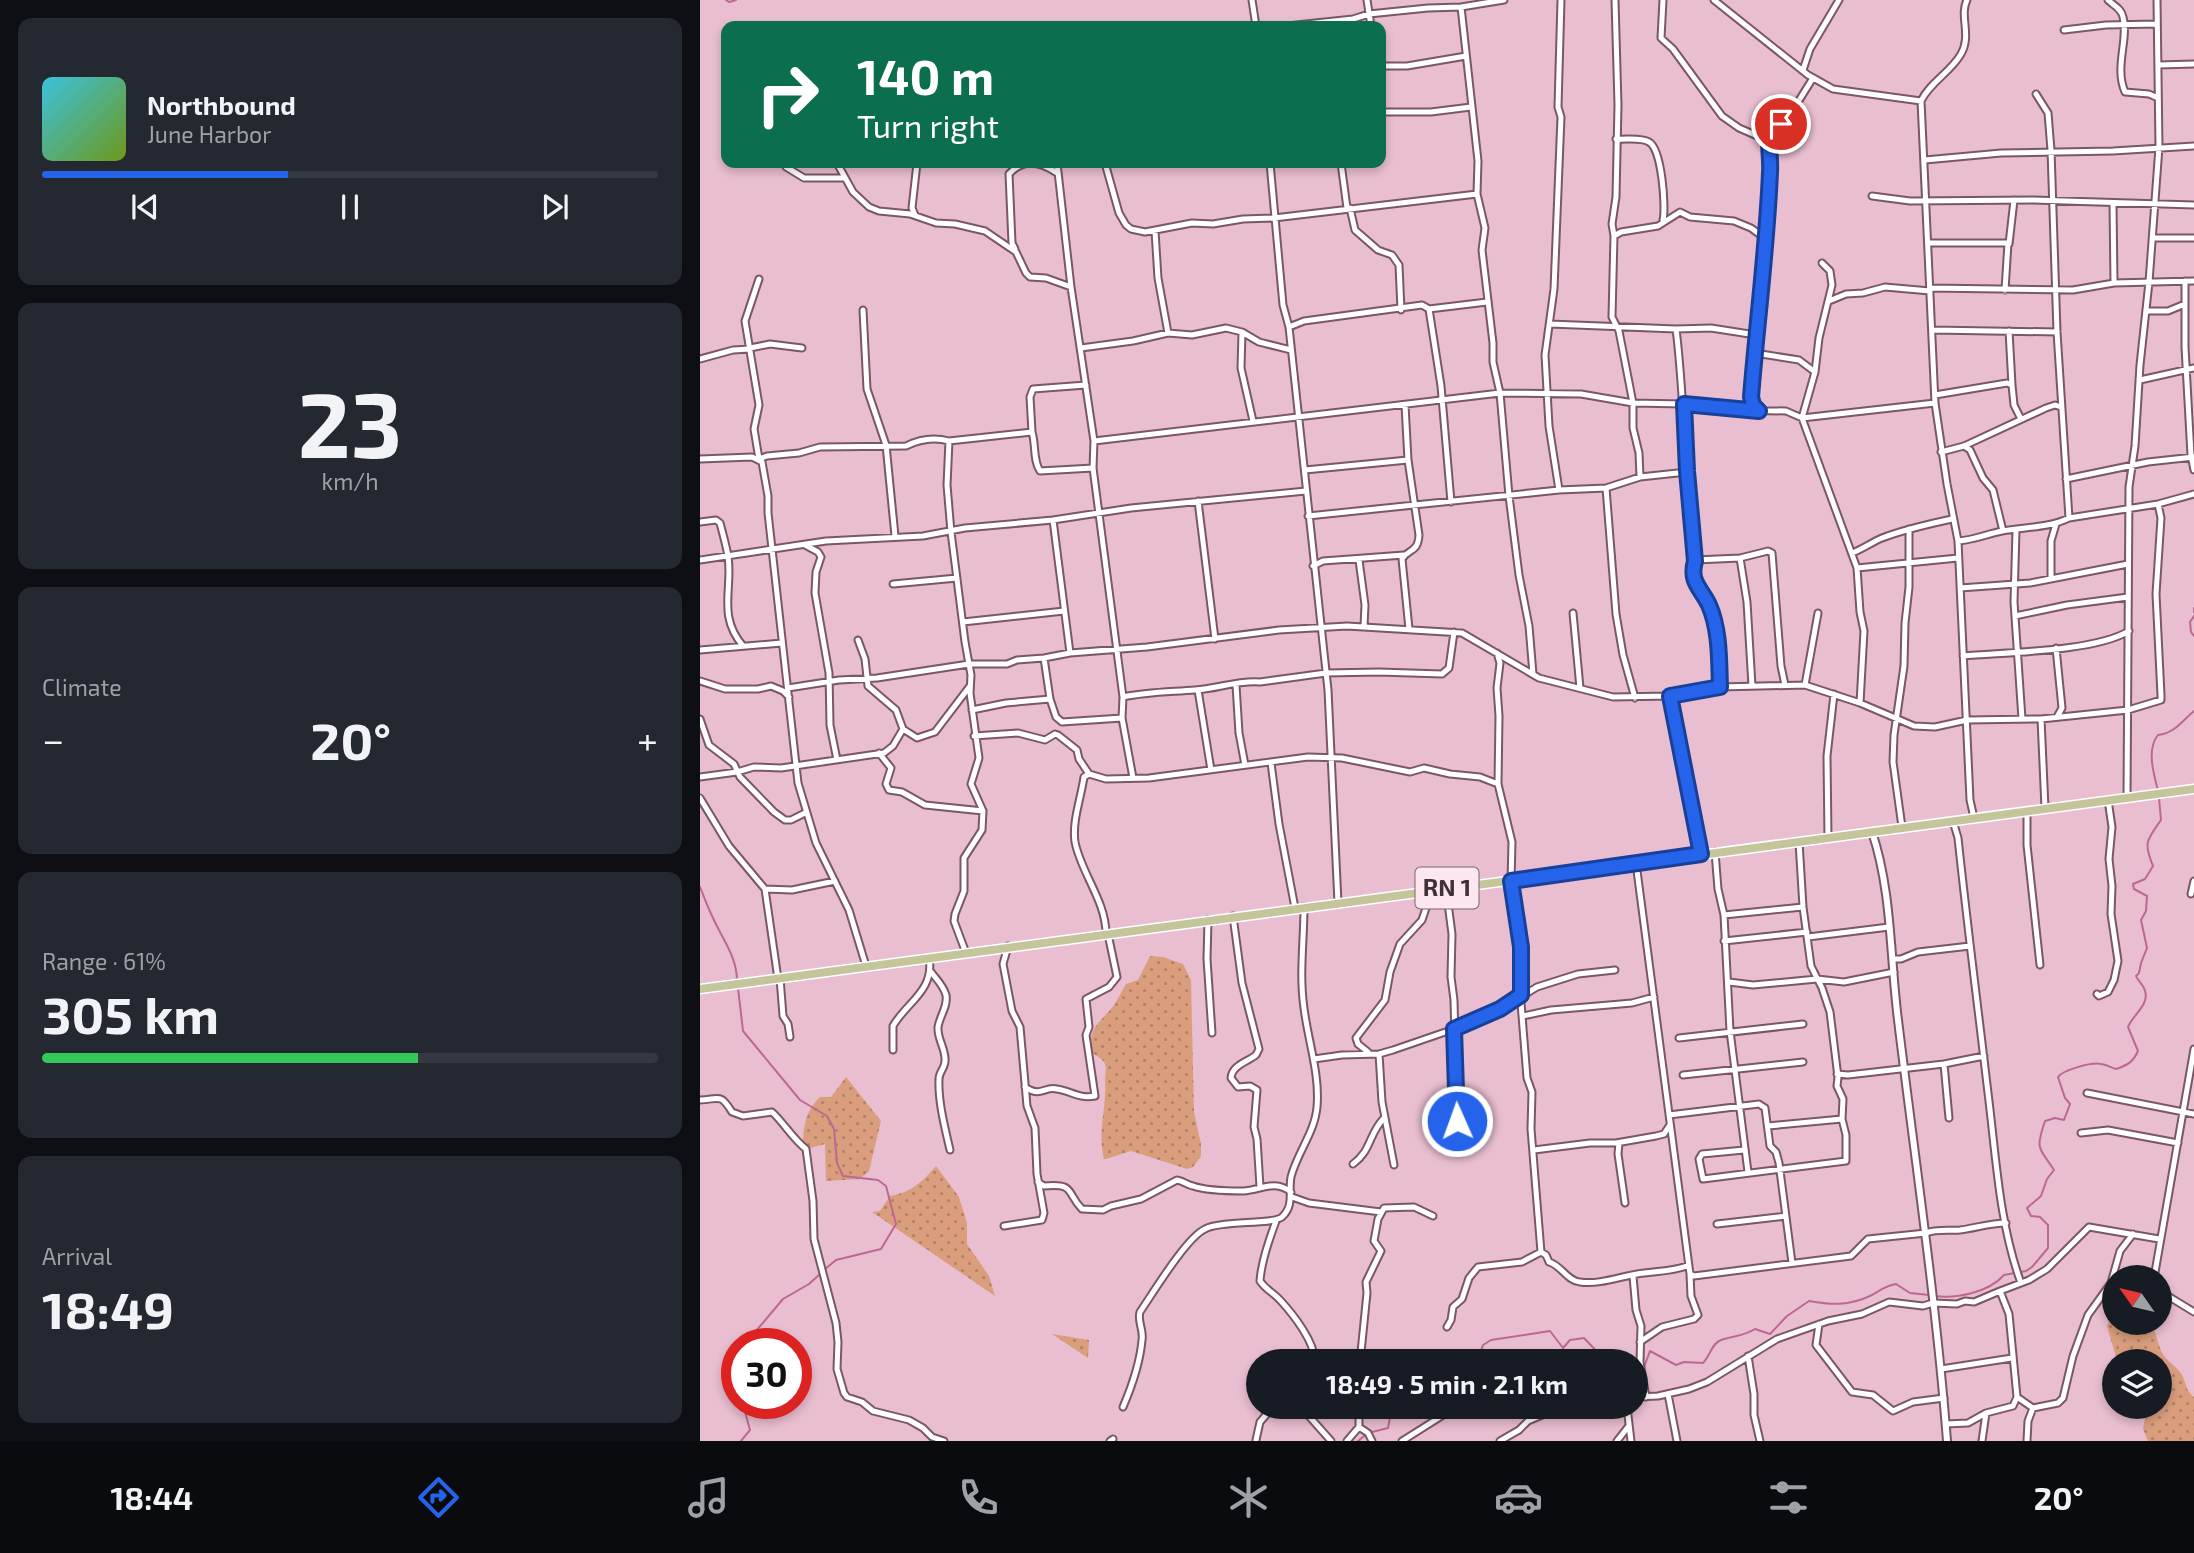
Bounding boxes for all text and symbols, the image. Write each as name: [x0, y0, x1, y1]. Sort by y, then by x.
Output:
text: 140 m: [857, 46, 994, 105]
icon: right: [742, 49, 833, 140]
text: Northbound: [147, 89, 296, 120]
pin: [1751, 94, 1811, 154]
icon: arrive: [1762, 105, 1800, 143]
text: Turn right: [857, 106, 999, 144]
text: June Harbor: [147, 120, 271, 148]
icon: previous: [126, 188, 164, 226]
icon: pause: [331, 188, 369, 226]
icon: next: [536, 188, 574, 226]
text: 23: [298, 367, 402, 476]
text: km/h: [321, 467, 379, 495]
text: Climate: [42, 673, 122, 701]
text: 20°: [310, 708, 391, 770]
text: −: [42, 716, 64, 762]
text: +: [637, 716, 658, 762]
road number: RN 1: [1416, 868, 1478, 908]
text: Range · 61%: [42, 947, 166, 975]
text: 305 km: [42, 982, 219, 1044]
position arrow: [1420, 1084, 1494, 1158]
text: Arrival: [42, 1242, 112, 1270]
north arrow: [2102, 1265, 2172, 1335]
map controls: [2102, 1265, 2172, 1419]
text: 18:49: [42, 1277, 174, 1339]
speed limit sign: 30: [721, 1328, 812, 1419]
button: layers: [2102, 1349, 2172, 1419]
text: 18:49 · 5 min · 2.1 km: [1326, 1368, 1568, 1399]
icon: directions: [414, 1473, 463, 1522]
icon: music: [684, 1473, 733, 1522]
icon: phone: [954, 1473, 1003, 1522]
icon: climate: [1224, 1473, 1273, 1522]
icon: car: [1494, 1473, 1543, 1522]
icon: filters: [1764, 1473, 1813, 1522]
text: 18:44: [110, 1478, 193, 1516]
text: 20°: [2034, 1478, 2083, 1516]

